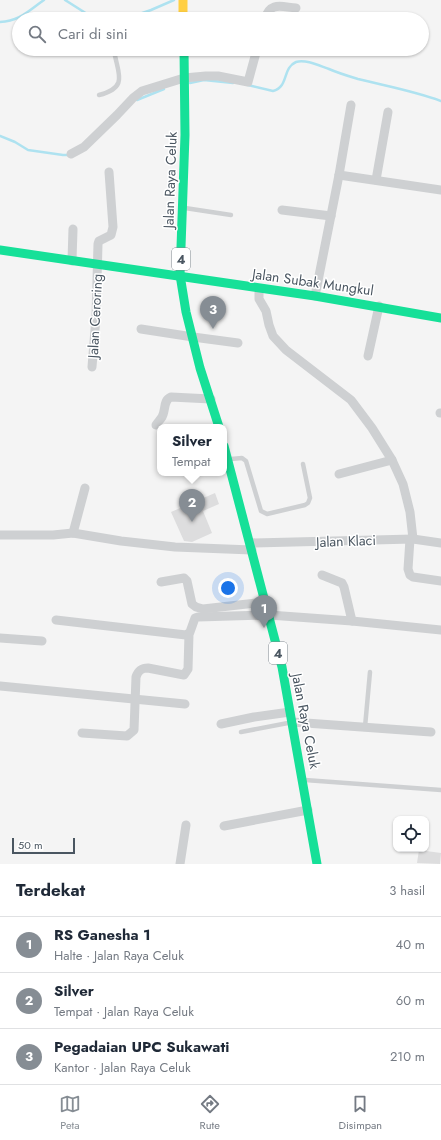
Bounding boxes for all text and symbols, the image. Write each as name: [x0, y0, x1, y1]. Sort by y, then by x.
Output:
search box: [12, 12, 429, 56]
icon: search: [26, 23, 48, 45]
text: Cari di sini: [58, 23, 128, 45]
street label: Jalan Raya Celuk: [158, 130, 182, 231]
road number: 4: [172, 248, 190, 270]
street label: Jalan Subak Mungkul: [249, 263, 375, 300]
street label: Jalan Ceroring: [83, 273, 107, 361]
pin: 3: [200, 296, 226, 329]
popup: [157, 424, 227, 476]
text: Silver: [172, 430, 212, 452]
text: Tempat: [172, 452, 210, 471]
pin: 2: [179, 489, 205, 522]
street label: Jalan Klaci: [314, 530, 376, 552]
your location: [218, 578, 238, 598]
pin: 1: [251, 595, 277, 628]
road number: 4: [269, 642, 287, 664]
street label: Jalan Raya Celuk: [287, 670, 325, 771]
map controls: [393, 816, 429, 852]
button: locate: [393, 816, 429, 852]
scale bar: [12, 836, 75, 855]
text: 50 m: [18, 837, 43, 853]
text: Terdekat: [16, 878, 85, 902]
text: 3 hasil: [389, 881, 425, 900]
text: RS Ganesha 1: [54, 924, 151, 946]
text: 1: [26, 935, 32, 954]
text: 40 m: [396, 935, 425, 954]
text: Halte · Jalan Raya Celuk: [54, 946, 184, 965]
text: Silver: [54, 980, 94, 1002]
text: 2: [25, 991, 33, 1010]
text: 60 m: [396, 991, 425, 1010]
text: Tempat · Jalan Raya Celuk: [54, 1002, 194, 1021]
text: Pegadaian UPC Sukawati: [54, 1036, 229, 1058]
text: 3: [25, 1047, 33, 1066]
text: 210 m: [390, 1047, 425, 1066]
text: Kantor · Jalan Raya Celuk: [54, 1058, 191, 1077]
tab: Peta: [59, 1093, 81, 1133]
tab: Rute: [199, 1093, 221, 1133]
tab: Disimpan: [339, 1093, 382, 1133]

